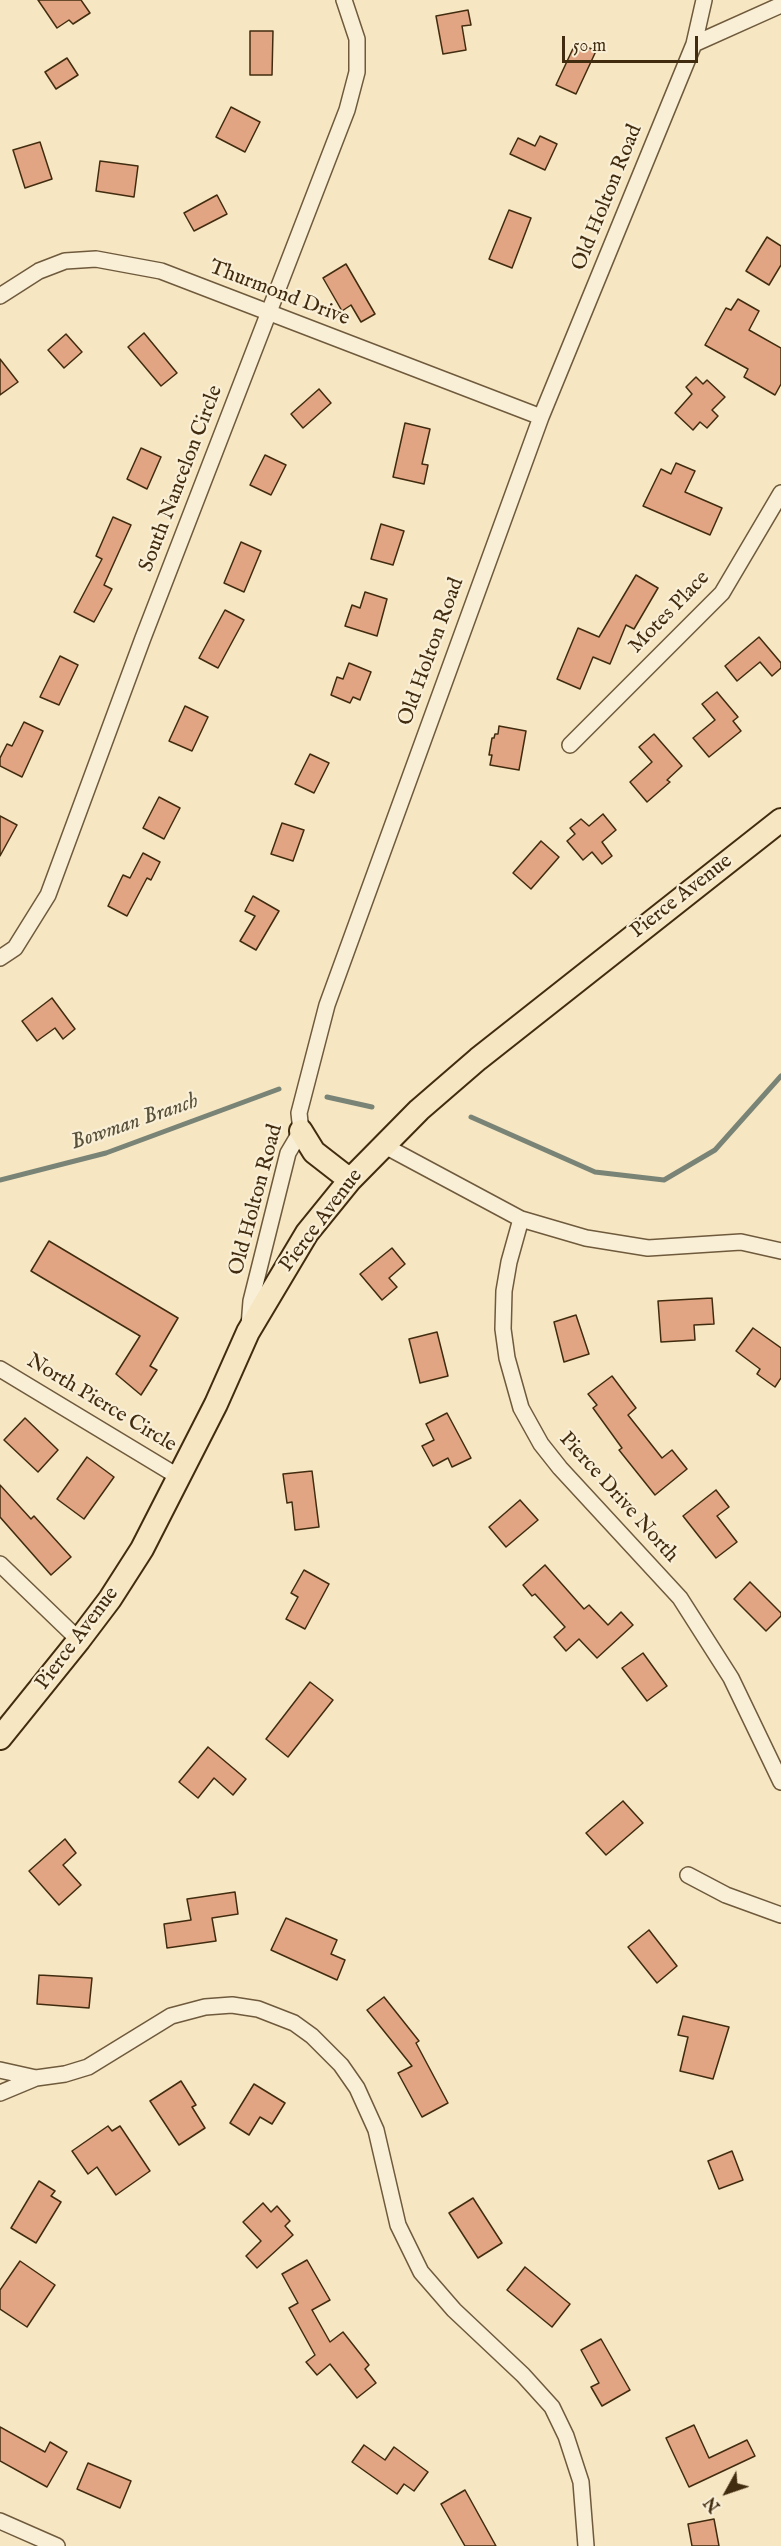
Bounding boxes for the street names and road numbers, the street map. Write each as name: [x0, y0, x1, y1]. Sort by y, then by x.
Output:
street label: Old Holton Road: [567, 121, 649, 275]
street label: Thurmond Drive: [205, 256, 353, 332]
street label: South Nancelon Circle: [135, 382, 229, 576]
street label: Motes Place: [624, 566, 716, 660]
street label: Old Holton Road: [394, 575, 470, 729]
street label: Pierce Avenue: [626, 849, 738, 945]
street label: Old Holton Road: [225, 1122, 289, 1278]
street label: Pierce Avenue: [275, 1165, 369, 1277]
street label: North Pierce Circle: [22, 1349, 180, 1459]
street label: Pierce Drive North: [553, 1428, 683, 1568]
street label: Pierce Avenue: [31, 1583, 125, 1695]

